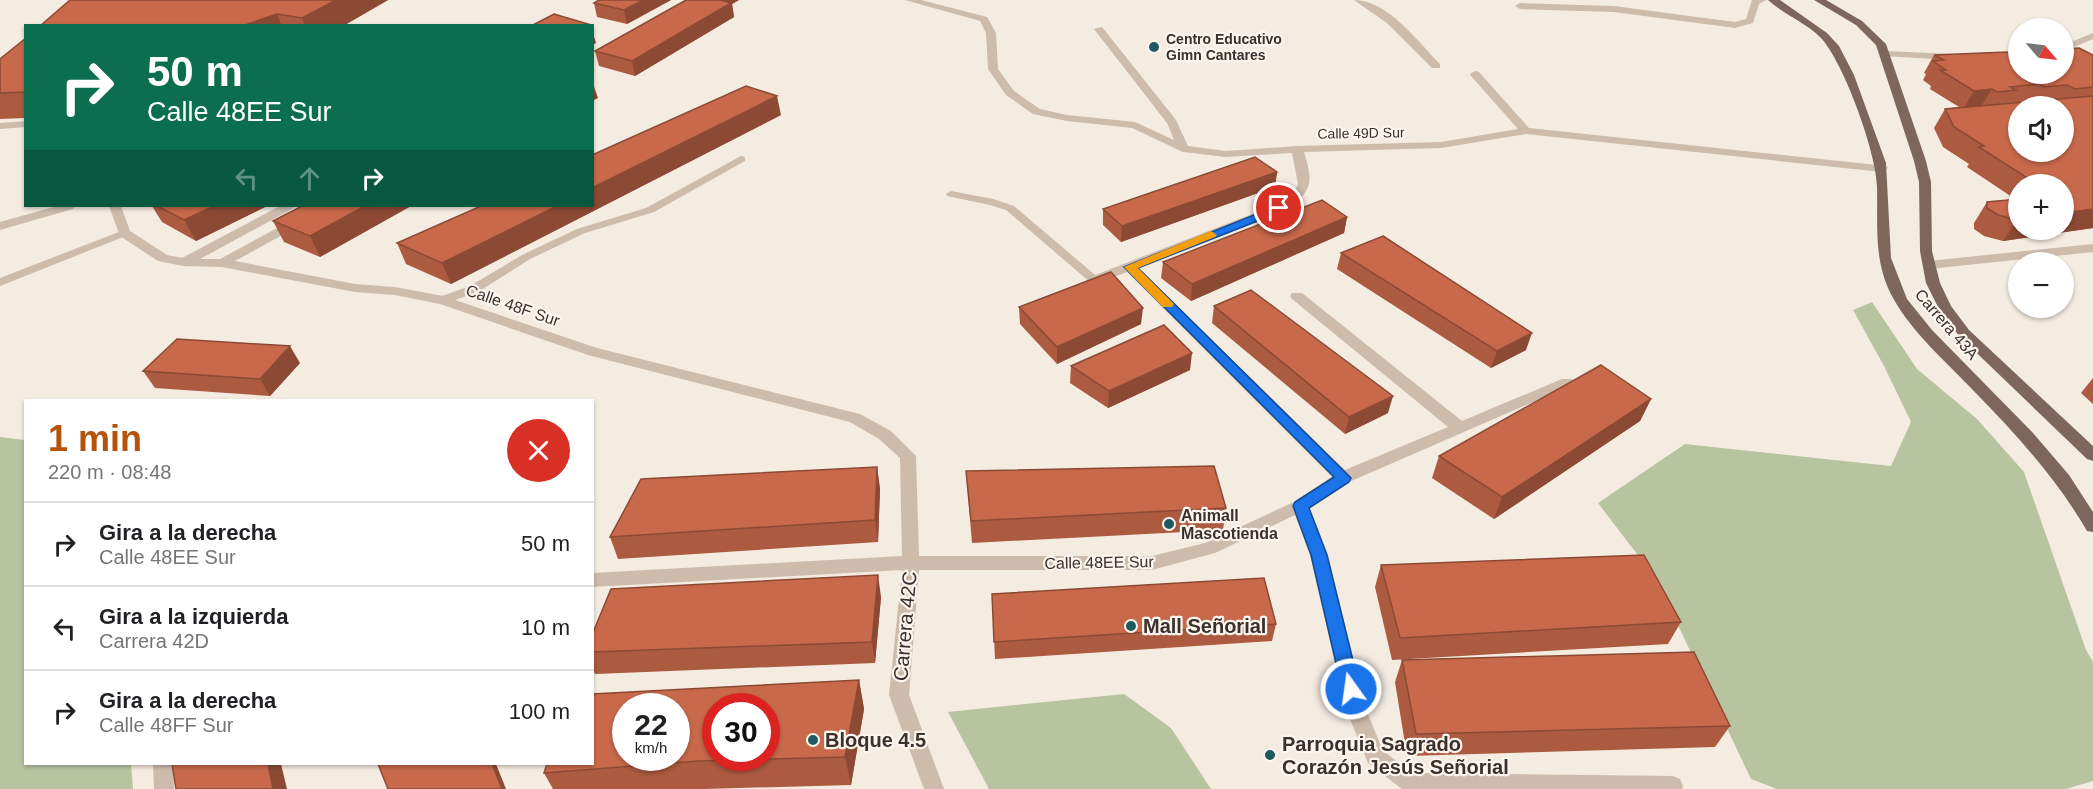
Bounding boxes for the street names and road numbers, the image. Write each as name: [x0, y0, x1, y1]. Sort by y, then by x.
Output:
street label: Calle 49D Sur: [1317, 124, 1405, 142]
street label: Calle 48F Sur: [464, 282, 562, 330]
street label: Carrera 43A: [1912, 286, 1982, 363]
street label: Calle 48EE Sur: [1044, 553, 1155, 572]
street label: Carrera 42C: [889, 570, 921, 682]

